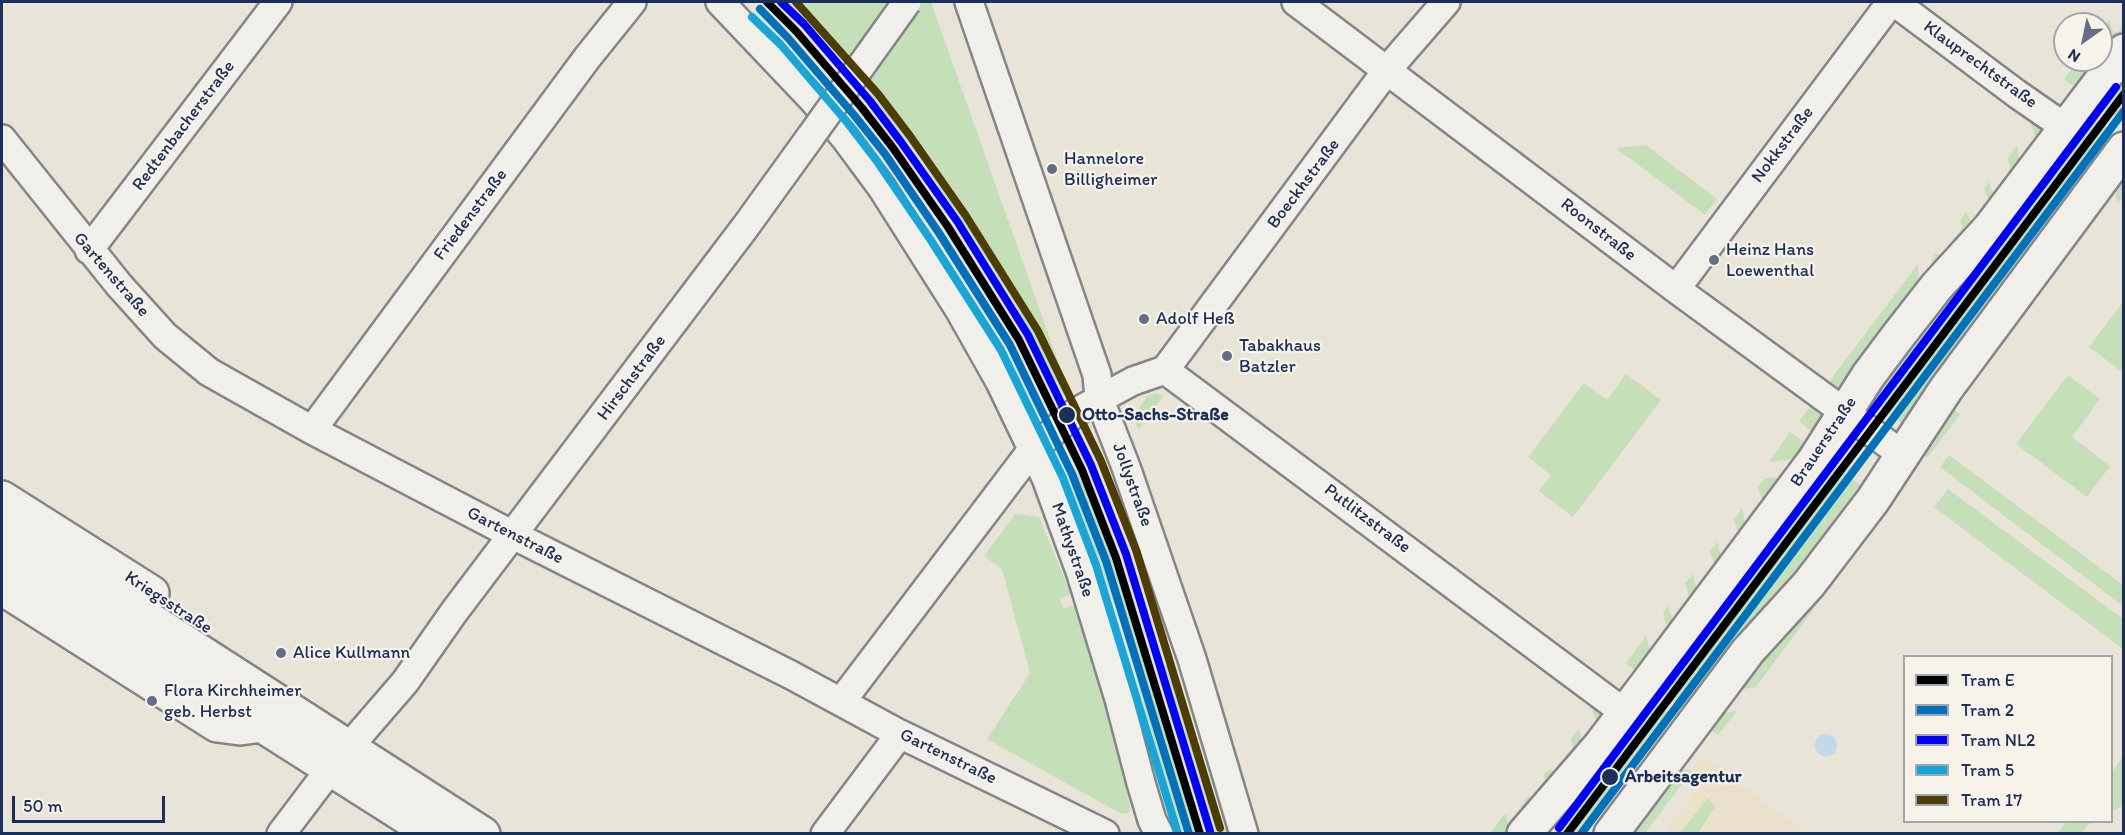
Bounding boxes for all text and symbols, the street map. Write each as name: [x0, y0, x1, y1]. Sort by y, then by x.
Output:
north arrow: [2053, 12, 2113, 72]
street label: Klauprechtstraße: [1919, 16, 2041, 114]
text: N: [2064, 45, 2084, 67]
street label: Redtenbacherstraße: [128, 57, 240, 195]
street label: Nokkstraße: [1747, 103, 1819, 187]
street label: Boeckhstraße: [1263, 135, 1345, 233]
place label: Hannelore Billigheimer: [1064, 148, 1157, 190]
marker: Hannelore Billigheimer: [1045, 162, 1059, 176]
street label: Friedenstraße: [430, 165, 512, 265]
street label: Roonstraße: [1556, 194, 1640, 266]
street label: Gartenstraße: [68, 228, 154, 322]
place label: Heinz Hans Loewenthal: [1726, 239, 1814, 282]
marker: Heinz Hans Loewenthal: [1707, 253, 1721, 267]
place label: Adolf Heß: [1156, 308, 1235, 330]
marker: Adolf Heß: [1137, 312, 1151, 326]
street label: Hirschstraße: [593, 331, 671, 425]
place label: Tabakhaus Batzler: [1239, 335, 1321, 378]
marker: Tabakhaus Batzler: [1220, 349, 1234, 363]
street label: Brauerstraße: [1786, 393, 1862, 491]
place label: Otto-Sachs-Straße: [1082, 404, 1229, 426]
marker: Otto-Sachs-Straße: [1057, 405, 1077, 425]
street label: Jollystraße: [1107, 440, 1157, 530]
street label: Putlitzstraße: [1319, 479, 1415, 559]
street label: Mathystraße: [1046, 500, 1098, 600]
street label: Gartenstraße: [463, 502, 567, 570]
street label: Kriegsstraße: [120, 567, 216, 639]
place label: Alice Kullmann: [293, 642, 410, 664]
marker: Alice Kullmann: [274, 646, 288, 660]
legend: [1903, 655, 2113, 823]
text: Tram E: [1961, 669, 2015, 691]
place label: Flora Kirchheimer geb. Herbst: [164, 680, 301, 722]
marker: Flora Kirchheimer geb. Herbst: [145, 694, 159, 708]
text: Tram 2: [1961, 699, 2014, 721]
street label: Gartenstraße: [896, 724, 1000, 790]
text: Tram NL2: [1961, 729, 2036, 751]
text: Tram 5: [1961, 759, 2014, 781]
place label: Arbeitsagentur: [1625, 766, 1742, 788]
marker: Arbeitsagentur: [1600, 767, 1620, 787]
scale bar: [15, 784, 168, 822]
text: Tram 17: [1961, 789, 2022, 811]
text: 50 m: [23, 795, 63, 817]

